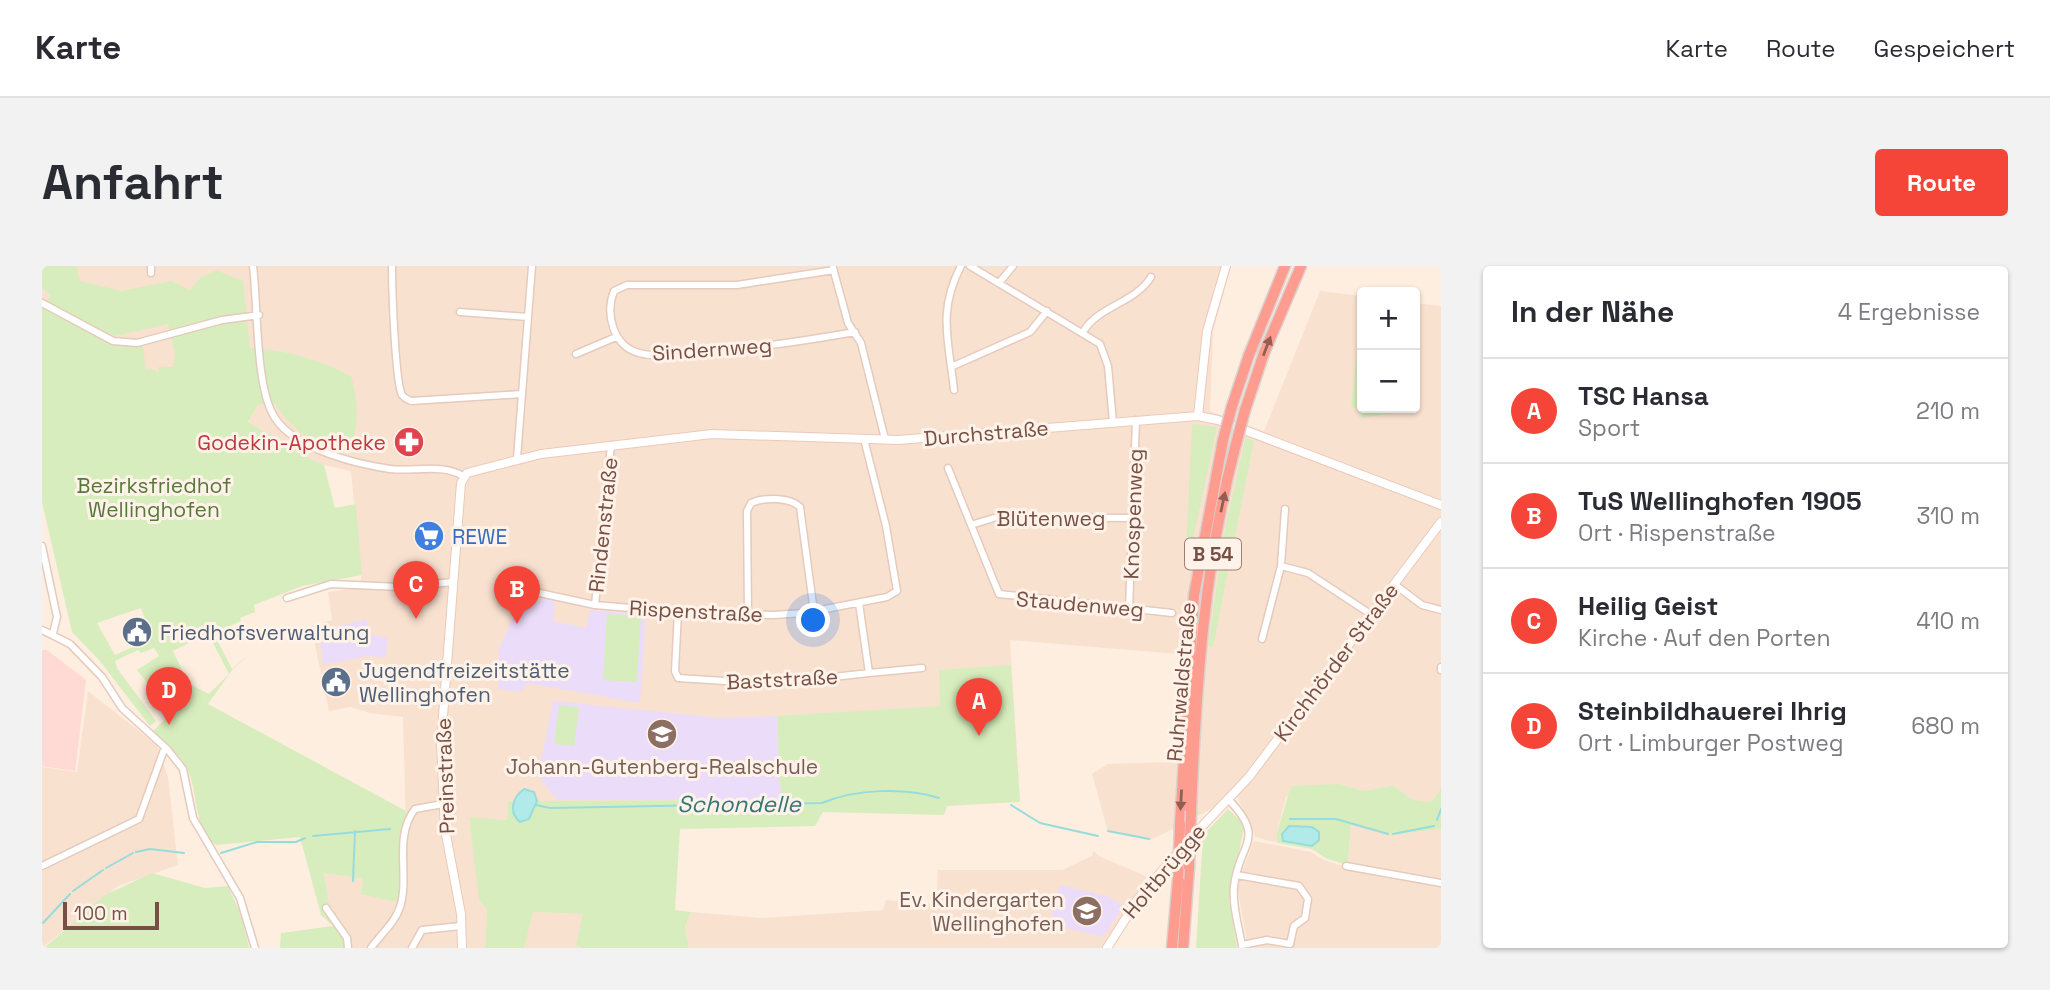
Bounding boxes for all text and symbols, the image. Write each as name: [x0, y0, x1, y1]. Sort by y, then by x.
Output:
text: Karte: [35, 27, 121, 69]
text: Karte: [1666, 33, 1728, 64]
text: Route: [1766, 33, 1835, 64]
text: Gespeichert: [1873, 33, 2015, 64]
button: Route: [1875, 149, 2008, 216]
text: Anfahrt: [42, 151, 224, 213]
map controls: [1357, 287, 1420, 413]
button: +: [1357, 287, 1420, 350]
text: In der Nähe: [1511, 292, 1674, 331]
text: 4 Ergebnisse: [1838, 297, 1980, 327]
street label: Sindernweg: [651, 331, 773, 367]
one-way arrow: [1262, 335, 1273, 356]
button: −: [1357, 350, 1420, 413]
text: TSC Hansa: [1578, 379, 1709, 413]
text: A: [1527, 396, 1541, 426]
text: 210 m: [1916, 396, 1980, 426]
text: Sport: [1578, 413, 1640, 443]
street label: Durchstraße: [922, 414, 1050, 452]
pharmacy icon: Godekin-Apotheke: [392, 425, 426, 459]
place label: Godekin-Apotheke: [197, 429, 386, 456]
street label: Knospenweg: [1117, 448, 1149, 580]
street label: Rindenstraße: [582, 456, 624, 594]
park label: Bezirksfriedhof Wellinghofen: [77, 472, 231, 523]
text: TuS Wellinghofen 1905: [1578, 484, 1862, 518]
one-way arrow: [1217, 491, 1228, 513]
text: B: [1526, 501, 1542, 531]
text: 310 m: [1916, 501, 1980, 531]
street label: Blütenweg: [997, 505, 1105, 532]
text: Ort · Rispenstraße: [1578, 518, 1776, 548]
supermarket icon: REWE: [412, 519, 446, 553]
place label: REWE: [452, 523, 507, 550]
road number: B 54: [1185, 538, 1241, 570]
pin: C: [393, 561, 439, 619]
pin: B: [494, 566, 540, 624]
street label: Kirchhörder Straße: [1268, 577, 1404, 747]
street label: Staudenweg: [1015, 585, 1145, 623]
text: Heilig Geist: [1578, 589, 1718, 623]
street label: Rispenstraße: [628, 594, 764, 628]
street label: Ruhrwaldstraße: [1161, 601, 1201, 763]
your location: [796, 603, 830, 637]
text: C: [1527, 606, 1541, 636]
text: 410 m: [1916, 606, 1980, 636]
public building icon: Friedhofsverwaltung: [120, 615, 154, 649]
place label: Friedhofsverwaltung: [160, 619, 370, 646]
text: Kirche · Auf den Porten: [1578, 623, 1831, 653]
place label: Jugendfreizeitstätte Wellinghofen: [359, 657, 570, 708]
street label: Baststraße: [725, 663, 839, 695]
public building icon: Jugendfreizeitstätte Wellinghofen: [319, 665, 353, 699]
pin: D: [146, 667, 192, 725]
pin: A: [956, 678, 1002, 736]
text: Steinbildhauerei Ihrig: [1578, 694, 1847, 728]
text: D: [1526, 711, 1542, 741]
text: 680 m: [1911, 711, 1980, 741]
street label: Preinstraße: [429, 717, 461, 835]
school or university icon: Johann-Gutenberg-Realschule: [645, 717, 679, 751]
text: Ort · Limburger Postweg: [1578, 728, 1844, 758]
place label: Johann-Gutenberg-Realschule: [506, 753, 818, 780]
water label: Schondelle: [677, 789, 802, 819]
one-way arrow: [1175, 789, 1186, 811]
street label: Holtbrügge: [1117, 818, 1211, 924]
place label: Ev. Kindergarten Wellinghofen: [899, 886, 1064, 937]
school or university icon: Ev. Kindergarten Wellinghofen: [1070, 894, 1104, 928]
scale bar: [63, 899, 159, 931]
text: 100 m: [74, 901, 128, 926]

